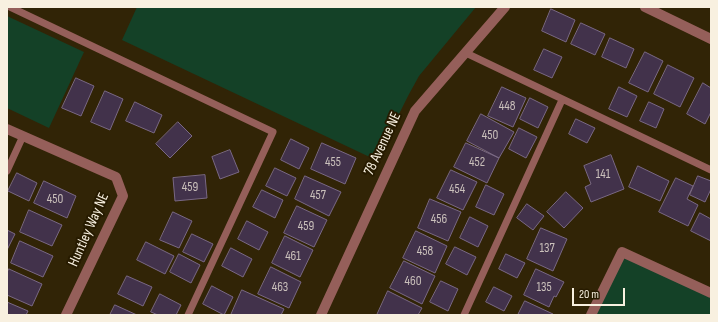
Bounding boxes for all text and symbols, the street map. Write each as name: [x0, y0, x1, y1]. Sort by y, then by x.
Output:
house number: 448: [499, 99, 515, 115]
street label: 78 Avenue NE: [361, 109, 405, 179]
house number: 450: [482, 128, 498, 144]
house number: 455: [325, 155, 341, 171]
house number: 452: [469, 155, 485, 171]
house number: 141: [596, 167, 610, 183]
house number: 459: [182, 180, 198, 196]
house number: 454: [449, 182, 465, 198]
house number: 457: [310, 188, 326, 204]
street label: Huntley Way NE: [65, 190, 113, 270]
house number: 450: [47, 192, 63, 208]
house number: 456: [431, 212, 447, 228]
house number: 459: [298, 219, 314, 235]
house number: 137: [539, 241, 555, 257]
house number: 458: [417, 244, 433, 260]
house number: 461: [285, 249, 301, 265]
house number: 460: [405, 274, 421, 290]
house number: 463: [272, 280, 288, 296]
house number: 135: [536, 280, 552, 296]
scale bar: [574, 280, 627, 306]
text: 20 m: [579, 287, 599, 302]

